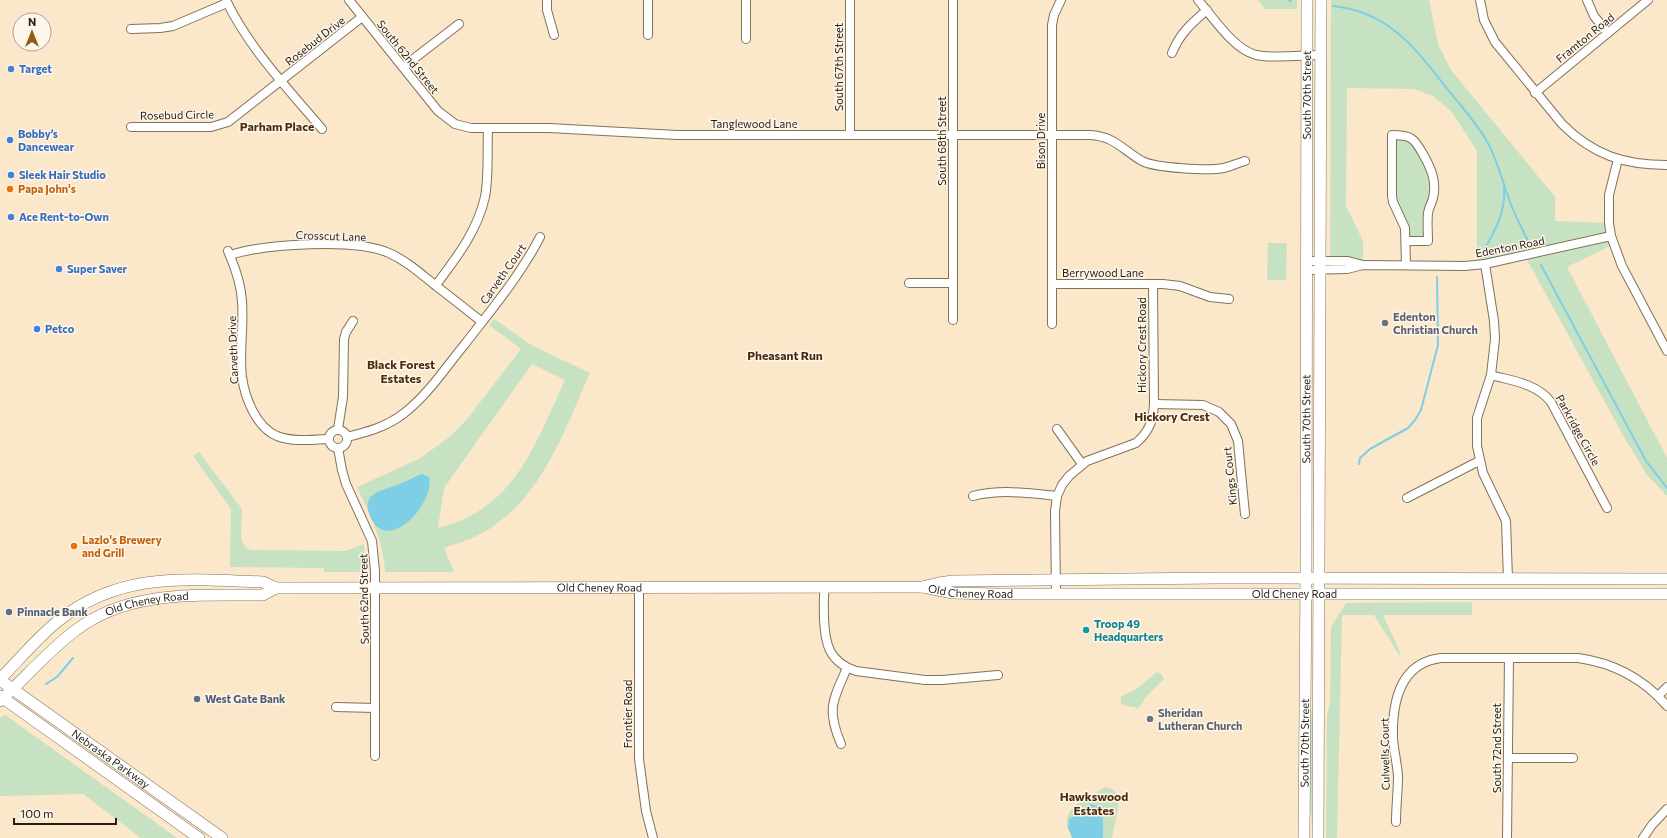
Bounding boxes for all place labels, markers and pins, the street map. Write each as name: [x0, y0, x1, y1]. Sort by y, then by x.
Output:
place label: Target: [19, 62, 52, 75]
marker: Target: [6, 64, 16, 74]
place label: Bobby’s Dancewear: [18, 127, 75, 153]
marker: Bobby’s Dancewear: [5, 135, 15, 145]
place label: Sleek Hair Studio: [19, 168, 106, 181]
marker: Sleek Hair Studio: [6, 170, 16, 180]
place label: Papa John's: [18, 182, 76, 196]
marker: Papa John's: [5, 184, 15, 194]
place label: Ace Rent-to-Own: [19, 210, 109, 223]
marker: Ace Rent-to-Own: [6, 212, 16, 222]
place label: Super Saver: [67, 262, 128, 275]
marker: Super Saver: [54, 264, 64, 274]
place label: Edenton Christian Church: [1393, 310, 1478, 336]
marker: Edenton Christian Church: [1380, 318, 1390, 328]
place label: Petco: [45, 322, 75, 335]
marker: Petco: [32, 324, 42, 334]
place label: Lazlo's Brewery and Grill: [82, 533, 162, 559]
marker: Lazlo's Brewery and Grill: [69, 541, 79, 551]
place label: Pinnacle Bank: [17, 605, 88, 618]
marker: Pinnacle Bank: [4, 607, 14, 617]
place label: Troop 49 Headquarters: [1094, 617, 1163, 643]
marker: Troop 49 Headquarters: [1081, 625, 1091, 635]
place label: West Gate Bank: [205, 692, 286, 705]
marker: West Gate Bank: [192, 694, 202, 704]
place label: Sheridan Lutheran Church: [1158, 706, 1242, 732]
marker: Sheridan Lutheran Church: [1145, 714, 1155, 724]

